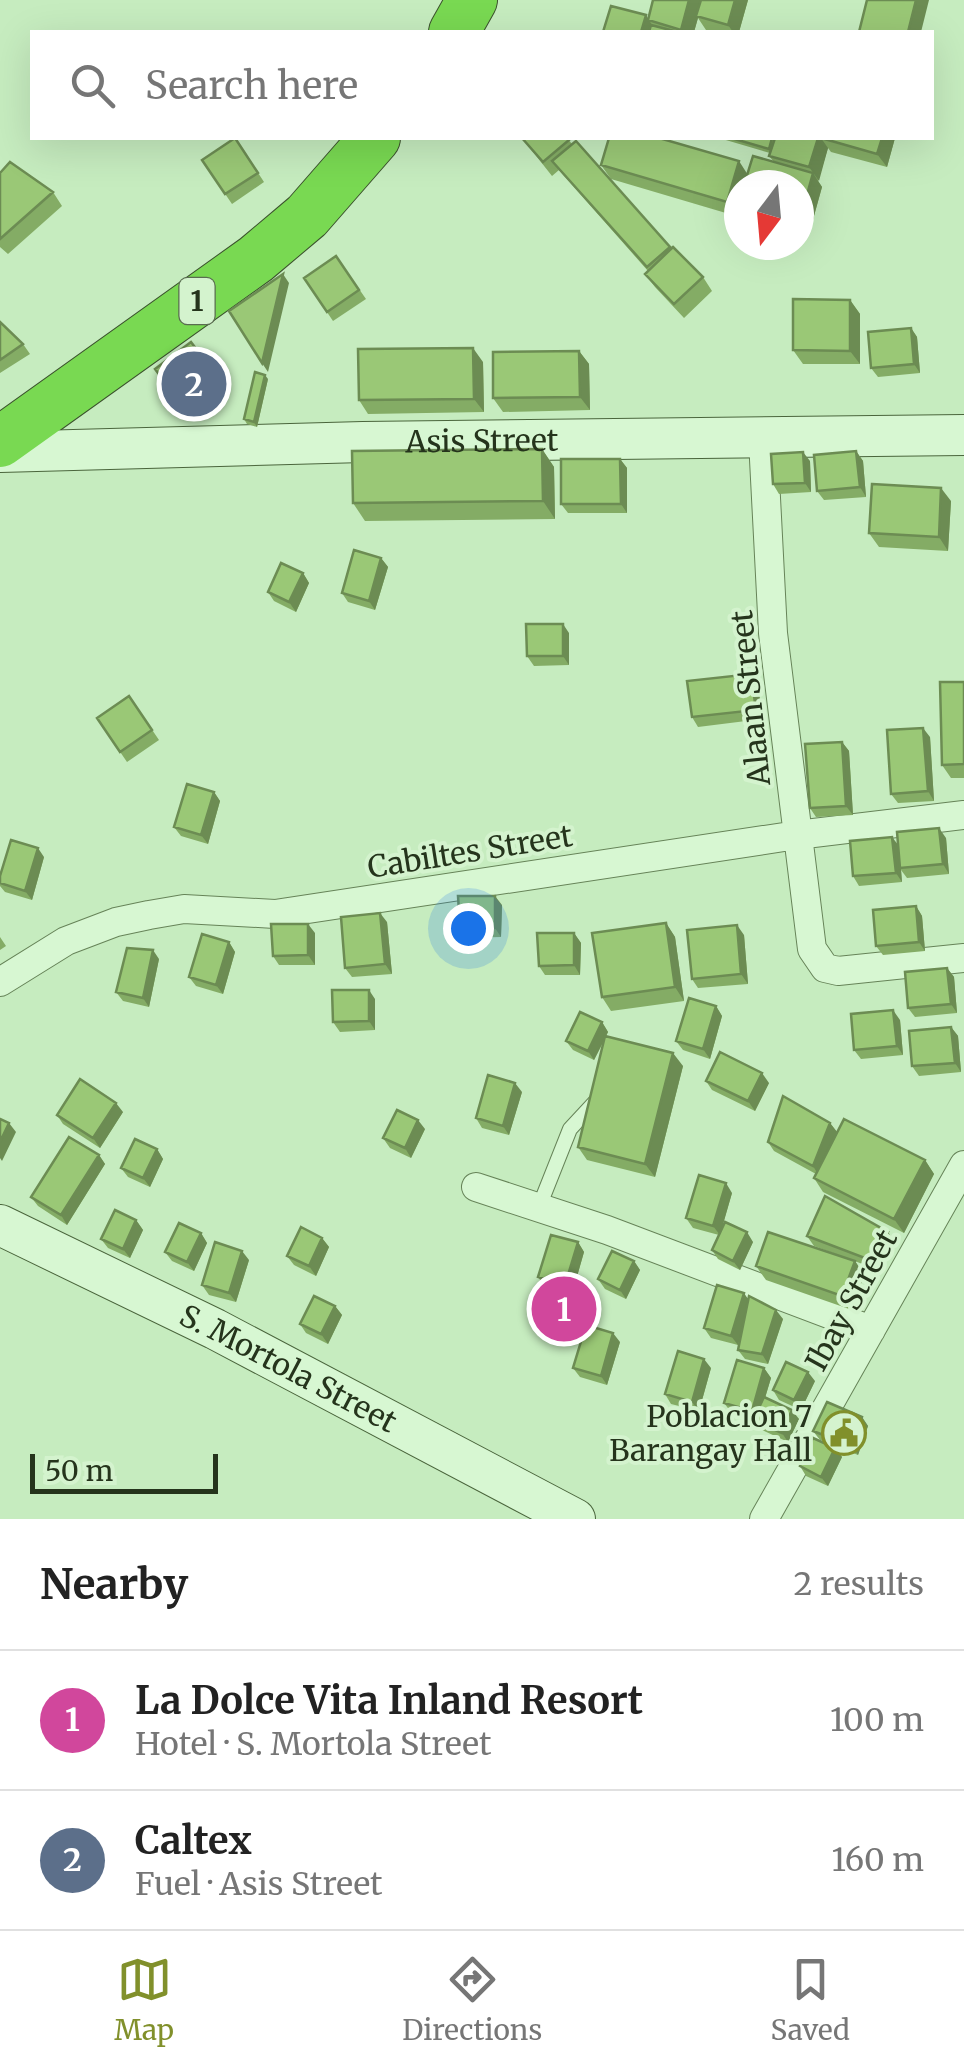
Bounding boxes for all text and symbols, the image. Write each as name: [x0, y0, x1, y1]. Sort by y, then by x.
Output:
search box: [30, 30, 934, 140]
icon: search: [65, 58, 120, 113]
text: Search here: [145, 62, 358, 109]
north arrow: [724, 170, 814, 260]
road number: 1: [180, 278, 214, 324]
pin: 2: [162, 346, 226, 422]
street label: Asis Street: [404, 421, 559, 461]
street label: Alaan Street: [722, 608, 778, 789]
street label: Cabiltes Street: [365, 816, 575, 886]
your location: [443, 903, 494, 954]
street label: Ibay Street: [797, 1223, 905, 1377]
pin: 1: [532, 1272, 596, 1346]
street label: S. Mortola Street: [174, 1296, 404, 1441]
place label: Poblacion 7 Barangay Hall: [609, 1397, 812, 1469]
public building icon: Poblacion 7 Barangay Hall: [821, 1410, 867, 1456]
scale bar: [30, 1449, 218, 1494]
text: 50 m: [45, 1453, 113, 1489]
text: Nearby: [40, 1558, 188, 1610]
text: 2 results: [793, 1564, 924, 1604]
text: La Dolce Vita Inland Resort: [135, 1677, 643, 1724]
text: 1: [65, 1700, 80, 1740]
text: 100 m: [830, 1700, 924, 1740]
text: Hotel · S. Mortola Street: [135, 1724, 491, 1764]
text: Caltex: [135, 1817, 252, 1864]
text: 2: [63, 1840, 82, 1880]
text: 160 m: [832, 1840, 924, 1880]
text: Fuel · Asis Street: [135, 1864, 383, 1904]
tab: Map: [114, 1952, 174, 2048]
tab: Directions: [402, 1952, 542, 2048]
tab: Saved: [770, 1952, 850, 2048]

